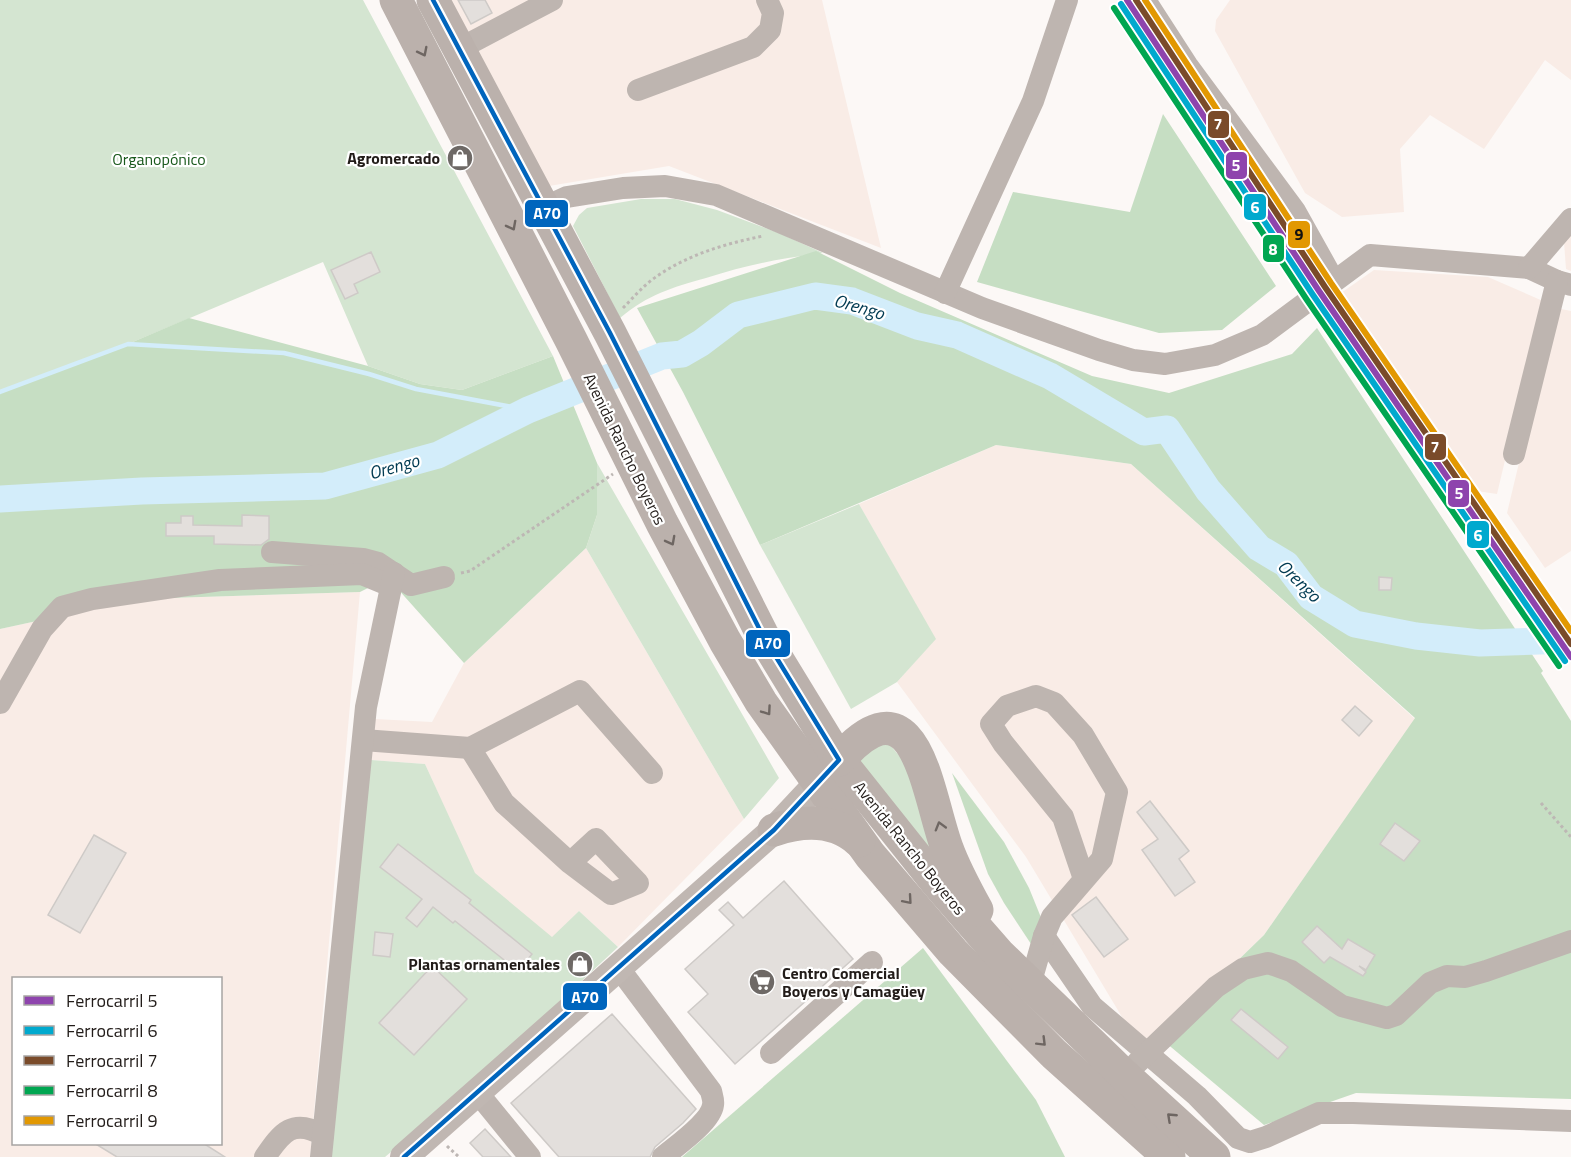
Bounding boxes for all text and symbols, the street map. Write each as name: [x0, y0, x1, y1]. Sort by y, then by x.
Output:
one-way arrow: [415, 46, 427, 57]
line badge: 7: [1207, 110, 1230, 139]
text: 7: [1214, 112, 1222, 136]
shop icon: Agromercado: [445, 143, 475, 173]
place label: Agromercado: [347, 146, 440, 170]
park label: Organopónico: [112, 147, 206, 171]
line badge: 5: [1225, 151, 1248, 180]
text: 5: [1232, 153, 1241, 177]
line badge: 6: [1243, 193, 1267, 221]
text: 6: [1251, 195, 1260, 219]
line badge: A70: [524, 199, 569, 228]
text: A70: [533, 201, 561, 225]
one-way arrow: [505, 219, 516, 230]
line badge: 9: [1287, 220, 1311, 249]
text: 9: [1295, 222, 1304, 246]
line badge: 8: [1262, 234, 1285, 263]
text: 8: [1269, 237, 1278, 261]
water label: Orengo: [831, 286, 889, 327]
street label: Avenida Rancho Boyeros: [578, 369, 672, 529]
line badge: 7: [1424, 433, 1447, 461]
text: 7: [1431, 435, 1439, 459]
water label: Orengo: [365, 446, 423, 487]
line badge: 5: [1447, 479, 1470, 508]
text: 5: [1455, 481, 1464, 505]
line badge: 6: [1466, 520, 1490, 549]
text: 6: [1474, 523, 1483, 547]
one-way arrow: [664, 535, 675, 545]
water label: Orengo: [1271, 553, 1328, 609]
line badge: A70: [745, 629, 791, 658]
text: A70: [754, 631, 782, 655]
one-way arrow: [760, 704, 771, 715]
street label: Avenida Rancho Boyeros: [848, 776, 972, 920]
one-way arrow: [935, 821, 947, 831]
one-way arrow: [901, 893, 912, 904]
shop icon: Plantas ornamentales: [565, 949, 595, 979]
place label: Plantas ornamentales: [408, 952, 560, 976]
place label: Centro Comercial Boyeros y Camagüey: [782, 961, 925, 1003]
supermarket icon: Centro Comercial Boyeros y Camagüey: [747, 967, 777, 997]
legend: [12, 977, 222, 1145]
line badge: A70: [562, 982, 608, 1011]
text: A70: [571, 985, 599, 1009]
text: Ferrocarril 5: [66, 987, 157, 1014]
text: Ferrocarril 6: [66, 1017, 157, 1044]
one-way arrow: [1035, 1035, 1045, 1046]
text: Ferrocarril 7: [66, 1047, 157, 1074]
text: Ferrocarril 8: [66, 1077, 157, 1104]
text: Ferrocarril 9: [66, 1107, 157, 1134]
one-way arrow: [1167, 1114, 1178, 1125]

